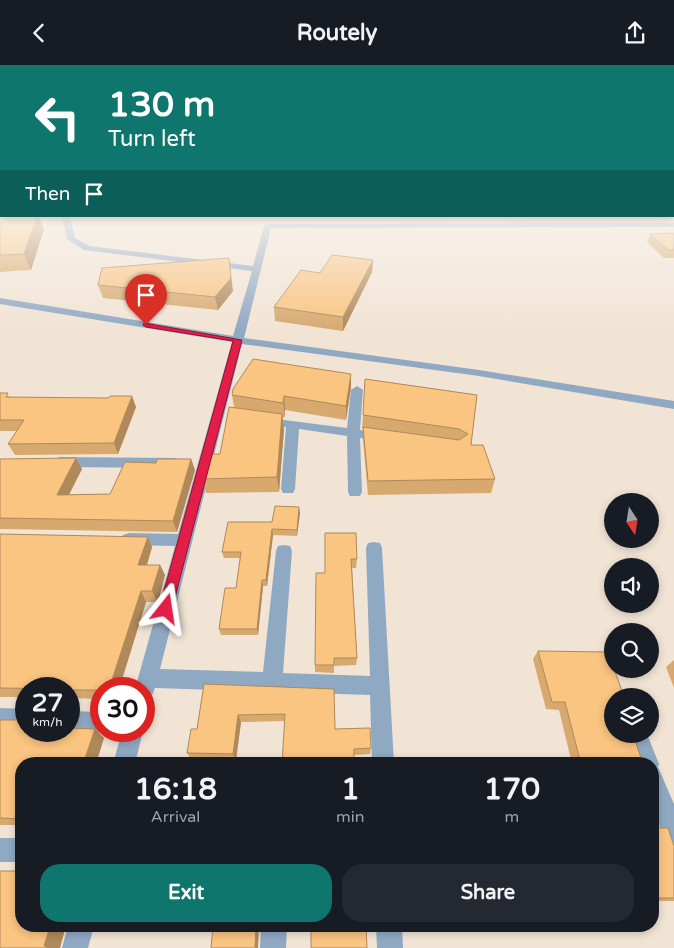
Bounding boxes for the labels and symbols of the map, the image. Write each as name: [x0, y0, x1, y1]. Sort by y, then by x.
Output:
pin: [125, 274, 167, 325]
north arrow: [604, 493, 659, 547]
position arrow: [139, 582, 191, 634]
speed limit sign: 30: [90, 677, 155, 742]

